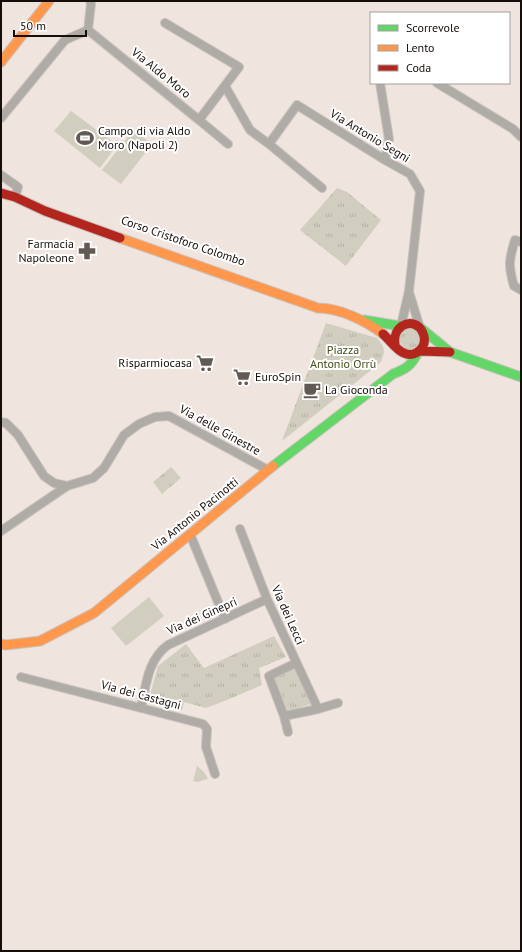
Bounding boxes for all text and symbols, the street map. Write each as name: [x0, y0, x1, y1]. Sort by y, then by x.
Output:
scale bar: [14, 12, 86, 38]
legend: [370, 12, 510, 84]
text: 50 m: [20, 18, 46, 33]
text: Scorrevole: [406, 20, 460, 35]
text: Lento: [406, 40, 435, 55]
street label: Via Aldo Moro: [128, 44, 194, 101]
text: Coda: [406, 60, 431, 75]
street label: Via Antonio Segni: [327, 105, 413, 165]
place label: Campo di via Aldo Moro (Napoli 2): [98, 123, 190, 152]
sports icon: Campo di via Aldo Moro (Napoli 2): [75, 128, 95, 148]
street label: Corso Cristoforo Colombo: [119, 212, 247, 269]
place label: Farmacia Napoleone: [18, 236, 74, 265]
pharmacy icon: Farmacia Napoleone: [77, 241, 97, 261]
park label: Piazza Antonio Orrù: [310, 342, 376, 371]
supermarket icon: Risparmiocasa: [195, 353, 215, 373]
place label: Risparmiocasa: [118, 355, 192, 370]
supermarket icon: EuroSpin: [232, 367, 252, 387]
place label: EuroSpin: [255, 369, 301, 384]
cafe icon: La Gioconda: [302, 380, 322, 400]
place label: La Gioconda: [325, 382, 388, 397]
street label: Via delle Ginestre: [176, 401, 263, 458]
street label: Via Antonio Pacinotti: [147, 474, 241, 554]
street label: Via dei Lecci: [268, 582, 308, 647]
street label: Via dei Ginepri: [163, 593, 239, 638]
street label: Via dei Castagni: [99, 676, 183, 712]

